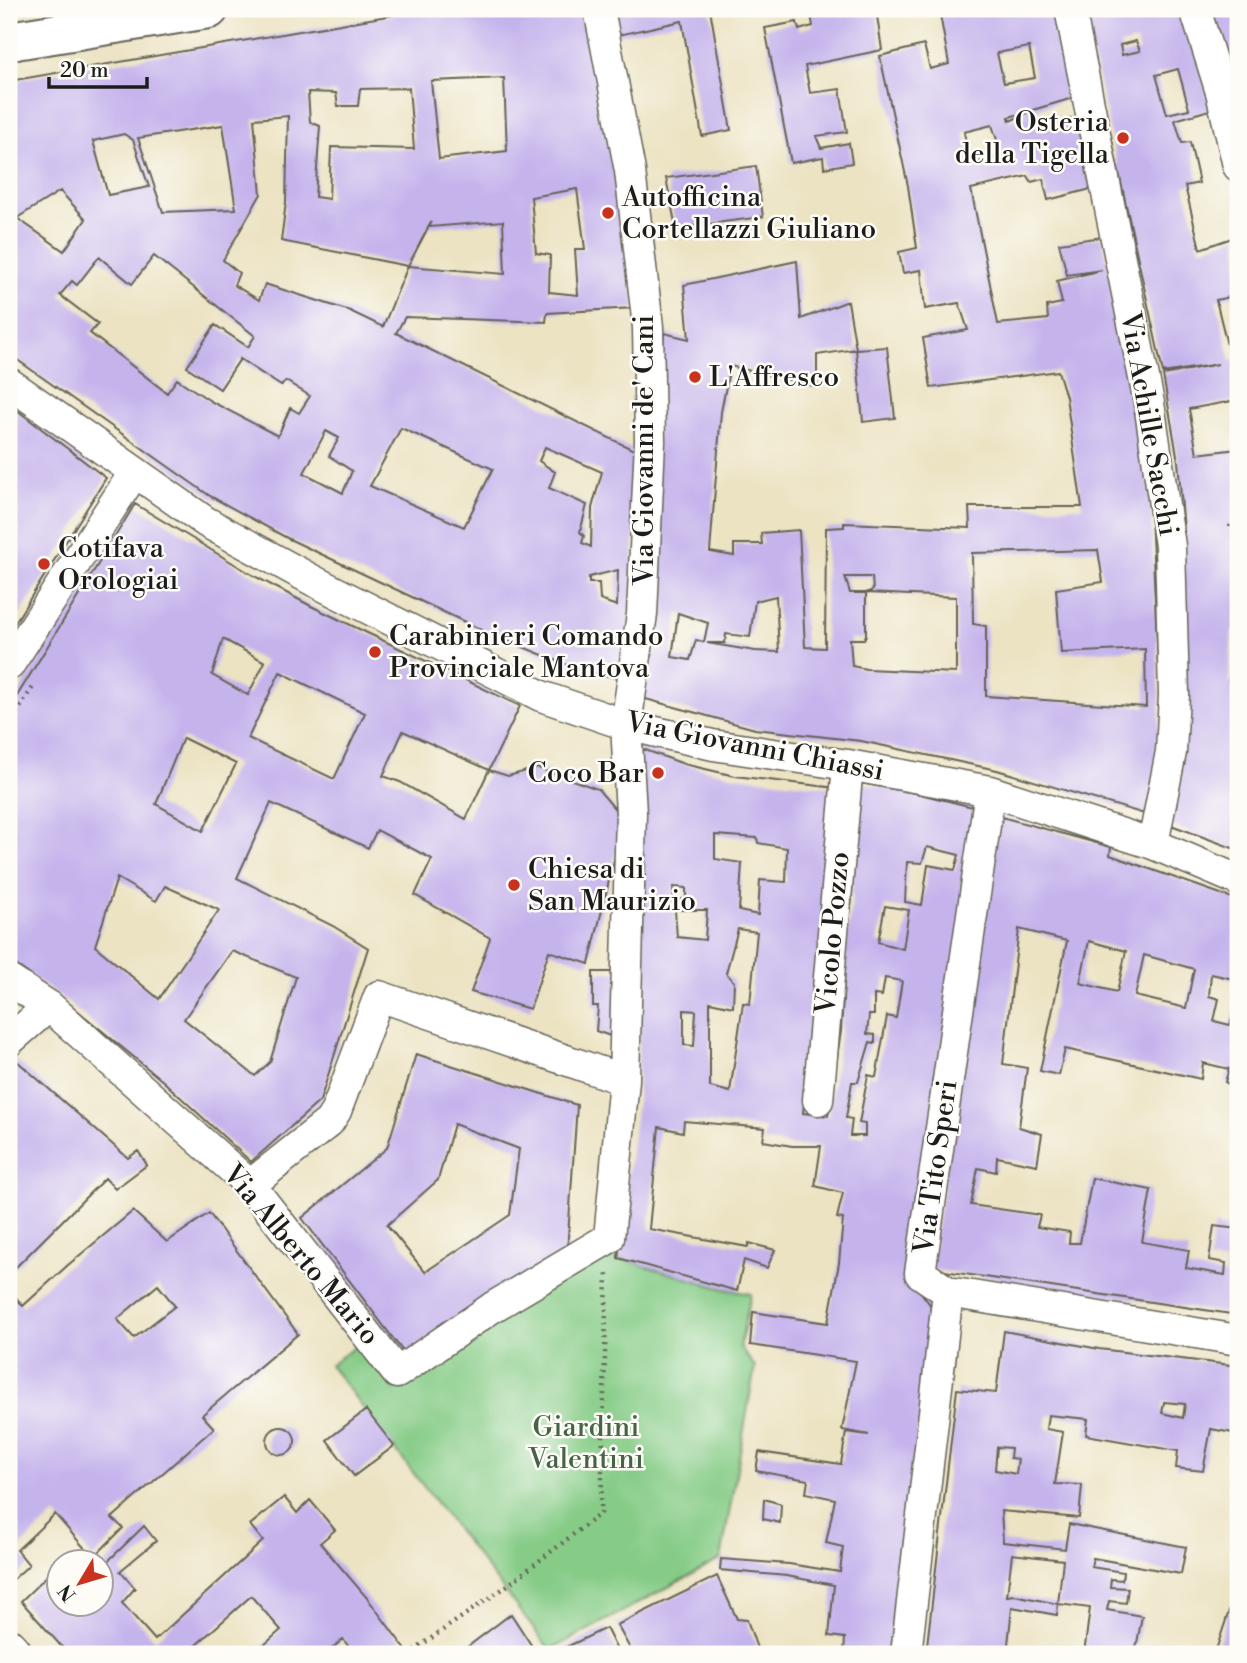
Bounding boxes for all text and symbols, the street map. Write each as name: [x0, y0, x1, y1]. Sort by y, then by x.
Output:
scale bar: [49, 46, 147, 90]
text: 20 m: [60, 58, 109, 84]
place label: Osteria della Tigella: [955, 105, 1110, 172]
marker: Osteria della Tigella: [1115, 130, 1131, 146]
place label: Autofficina Cortellazzi Giuliano: [621, 180, 876, 247]
marker: Autofficina Cortellazzi Giuliano: [600, 205, 616, 221]
street label: Via Achille Sacchi: [1112, 308, 1186, 539]
street label: Via Giovanni de' Cani: [627, 315, 662, 586]
place label: L'Affresco: [709, 360, 839, 395]
marker: L'Affresco: [687, 369, 703, 385]
place label: Cotifava Orologiai: [58, 531, 179, 598]
marker: Cotifava Orologiai: [36, 556, 52, 572]
place label: Carabinieri Comando Provinciale Mantova: [389, 619, 664, 686]
marker: Carabinieri Comando Provinciale Mantova: [367, 644, 383, 660]
street label: Via Giovanni Chiassi: [622, 705, 887, 789]
place label: Coco Bar: [527, 756, 644, 791]
marker: Coco Bar: [650, 765, 666, 781]
street label: Vicolo Pozzo: [808, 850, 858, 1017]
place label: Chiesa di San Maurizio: [528, 852, 696, 919]
marker: Chiesa di San Maurizio: [506, 877, 522, 893]
street label: Via Tito Speri: [906, 1078, 966, 1257]
street label: Via Alberto Mario: [214, 1157, 387, 1353]
park label: Giardini Valentini: [527, 1410, 644, 1477]
north arrow: [46, 1548, 116, 1618]
text: N: [53, 1580, 81, 1606]

